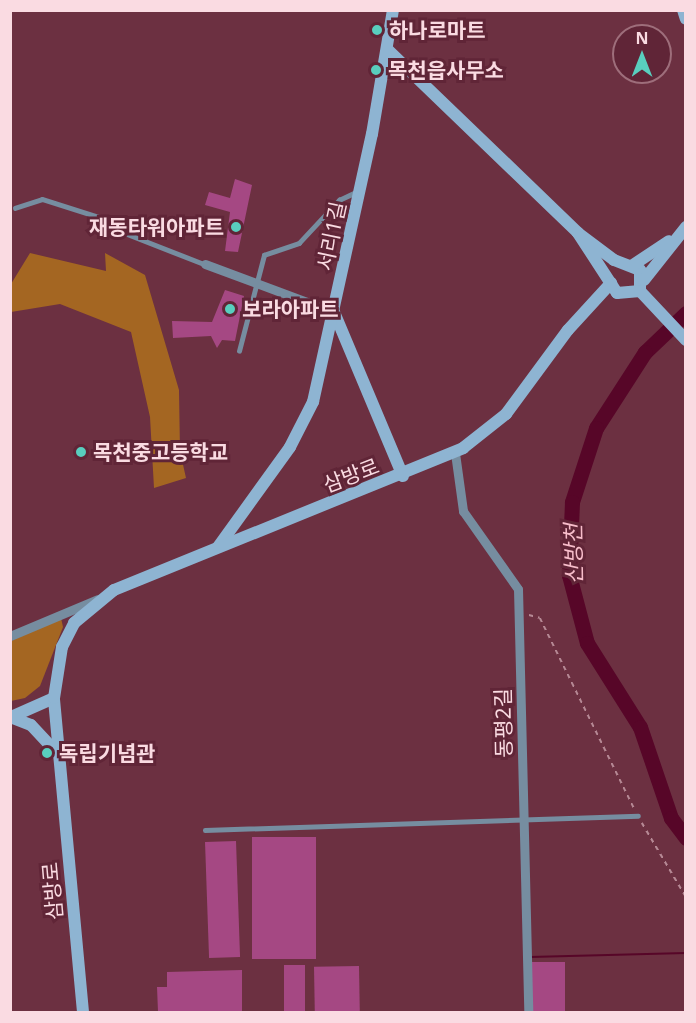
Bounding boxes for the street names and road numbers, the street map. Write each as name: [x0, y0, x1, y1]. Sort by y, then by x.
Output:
street label: 서리1길: [311, 199, 351, 273]
street label: 삼방로: [319, 453, 383, 497]
street label: 동평2길: [490, 688, 516, 758]
street label: 삼방로: [37, 861, 67, 921]

